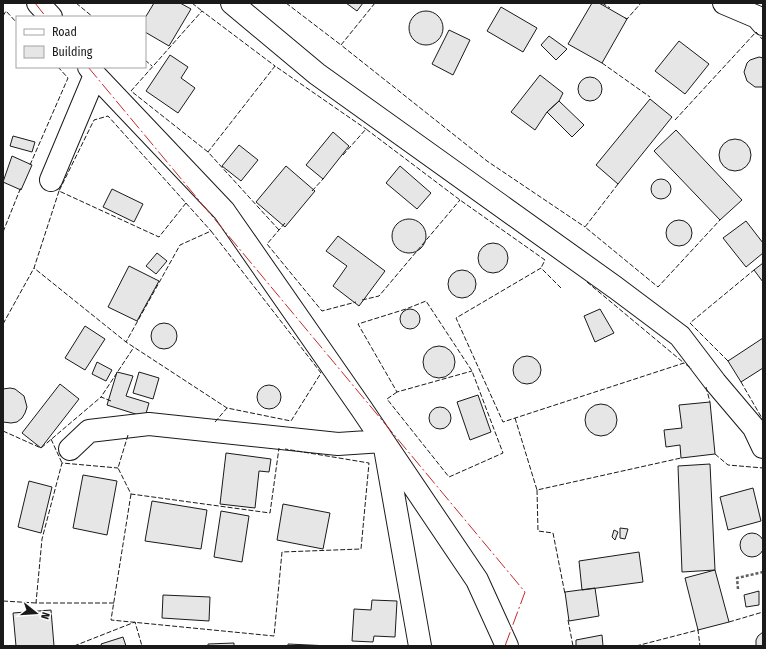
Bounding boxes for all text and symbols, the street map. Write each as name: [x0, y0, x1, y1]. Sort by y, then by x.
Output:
legend: [16, 16, 146, 68]
text: Road: [52, 25, 77, 39]
text: Building: [52, 45, 93, 59]
north arrow: [16, 593, 56, 633]
text: N: [38, 611, 52, 621]

